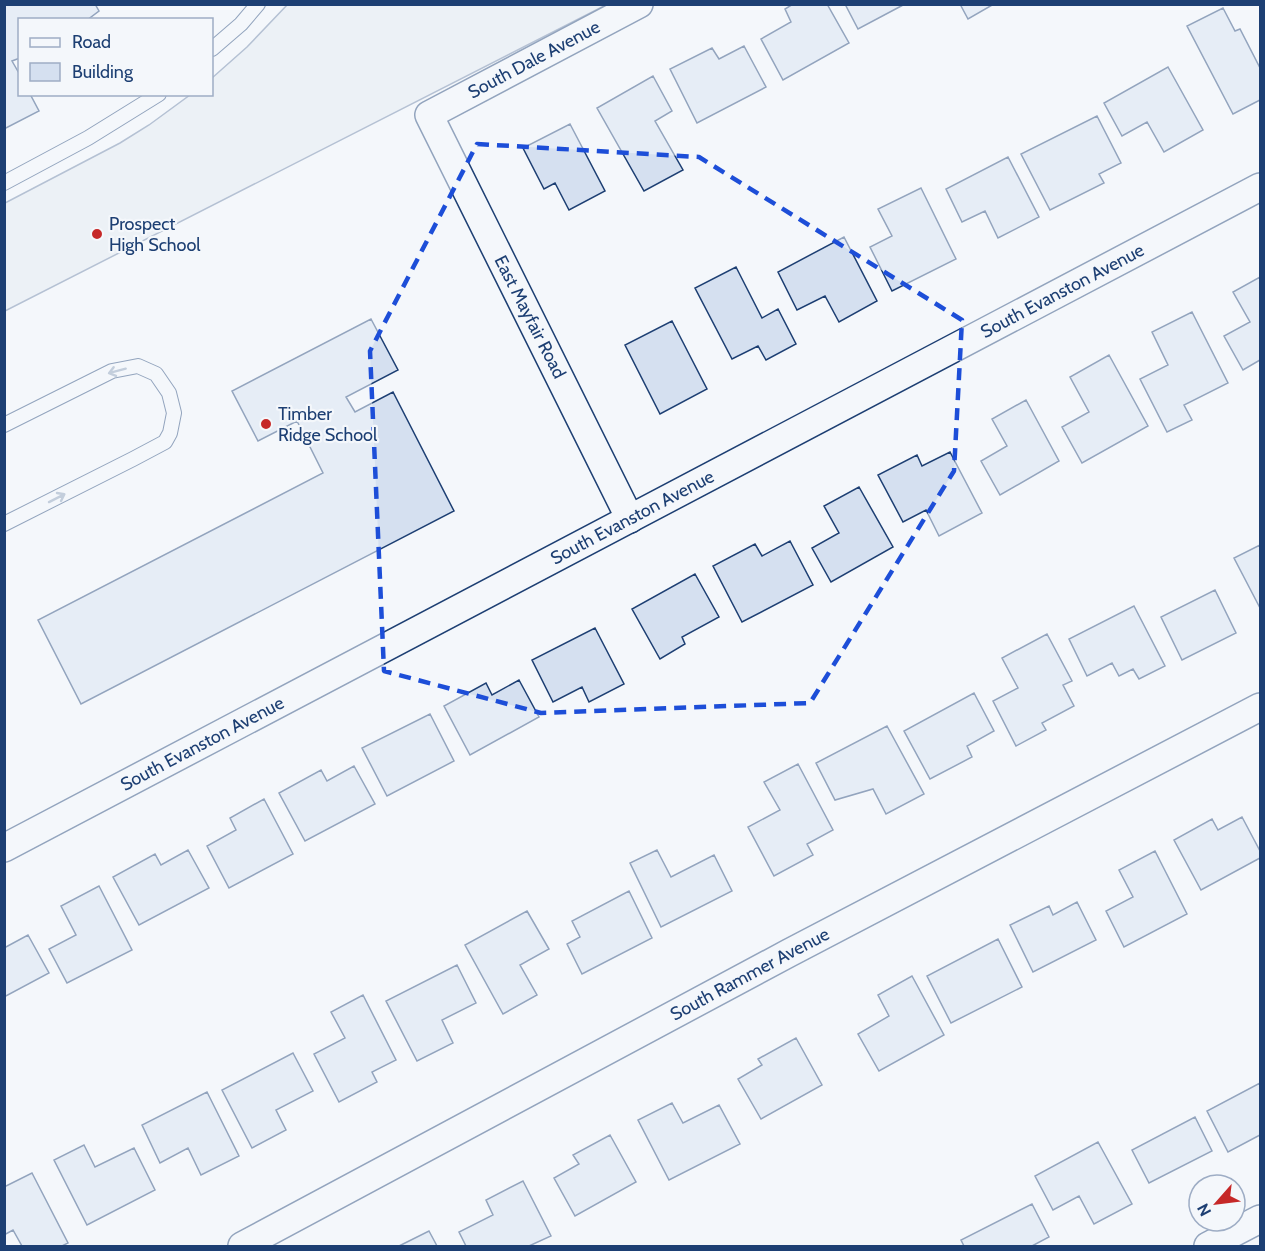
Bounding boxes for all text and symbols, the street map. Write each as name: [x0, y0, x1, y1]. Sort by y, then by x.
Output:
street label: South Dale Avenue: [464, 16, 604, 103]
legend: [18, 18, 213, 96]
text: Road: [72, 31, 111, 53]
text: Building: [72, 61, 134, 83]
place label: Prospect High School: [109, 213, 201, 256]
marker: Prospect High School: [90, 227, 104, 241]
street label: South Evanston Avenue: [977, 239, 1148, 343]
street label: East Mayfair Road: [490, 252, 570, 382]
one-way arrow: [108, 366, 127, 377]
place label: Timber Ridge School: [278, 403, 378, 446]
marker: Timber Ridge School: [259, 417, 273, 431]
street label: South Evanston Avenue: [547, 465, 718, 569]
one-way arrow: [47, 492, 65, 503]
street label: South Evanston Avenue: [117, 692, 288, 796]
street label: South Rammer Avenue: [667, 923, 833, 1025]
north arrow: [1187, 1173, 1247, 1233]
text: N: [1193, 1200, 1215, 1219]

